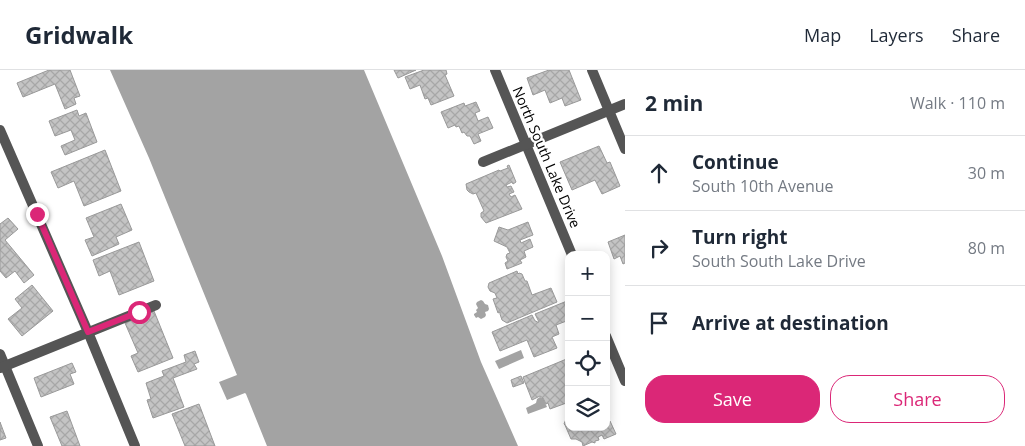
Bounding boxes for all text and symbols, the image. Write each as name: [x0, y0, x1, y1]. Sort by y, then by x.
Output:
text: Gridwalk: [25, 18, 133, 51]
text: Map: [804, 23, 841, 47]
text: Layers: [869, 23, 924, 47]
text: Share: [952, 23, 1000, 47]
street label: North South Lake Drive: [509, 83, 585, 231]
text: 2 min: [645, 89, 703, 117]
text: Walk · 110 m: [910, 92, 1005, 114]
text: Continue: [692, 149, 779, 175]
icon: ahead: [645, 159, 673, 187]
text: 30 m: [968, 162, 1005, 184]
text: South 10th Avenue: [692, 175, 834, 197]
route end: [26, 203, 49, 226]
text: Turn right: [692, 224, 787, 250]
icon: right: [645, 234, 673, 262]
text: 80 m: [968, 237, 1005, 259]
text: South South Lake Drive: [692, 250, 866, 272]
map controls: [565, 251, 610, 431]
button: +: [565, 251, 610, 296]
button: −: [565, 296, 610, 341]
route start: [128, 301, 151, 324]
icon: arrive: [645, 309, 673, 337]
text: Arrive at destination: [692, 310, 889, 336]
button: locate: [565, 341, 610, 386]
button: Save: [645, 375, 820, 423]
button: Share: [830, 375, 1005, 423]
button: layers: [565, 386, 610, 431]

